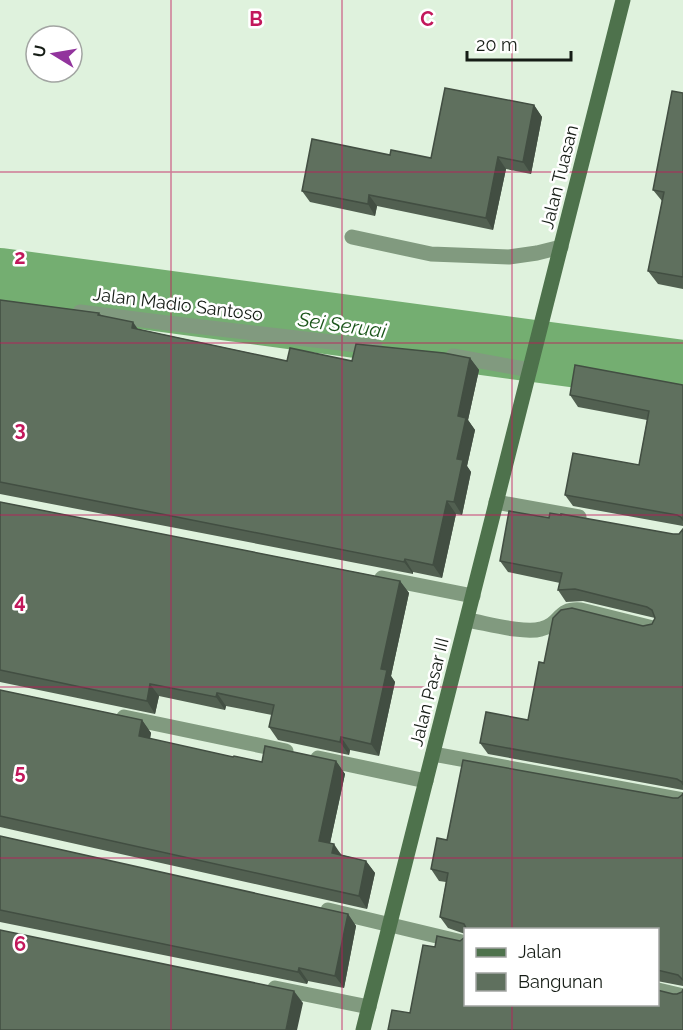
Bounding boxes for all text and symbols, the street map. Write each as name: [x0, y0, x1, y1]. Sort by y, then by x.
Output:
text: B: [249, 7, 263, 31]
text: C: [420, 7, 434, 31]
north arrow: [24, 24, 84, 84]
scale bar: [467, 24, 570, 62]
text: 20 m: [476, 34, 518, 55]
text: U: [29, 44, 50, 59]
street label: Jalan Tuasan: [536, 123, 582, 231]
text: 2: [14, 245, 26, 269]
street label: Jalan Madio Santoso: [92, 283, 265, 325]
water label: Sei Seruai: [296, 307, 388, 343]
text: 3: [14, 417, 26, 441]
text: 4: [14, 589, 26, 613]
street label: Jalan Pasar III: [405, 635, 453, 749]
text: 5: [14, 760, 26, 784]
legend: [464, 928, 659, 1006]
text: 6: [14, 932, 26, 956]
text: Jalan: [518, 941, 562, 962]
text: Bangunan: [518, 971, 603, 992]

